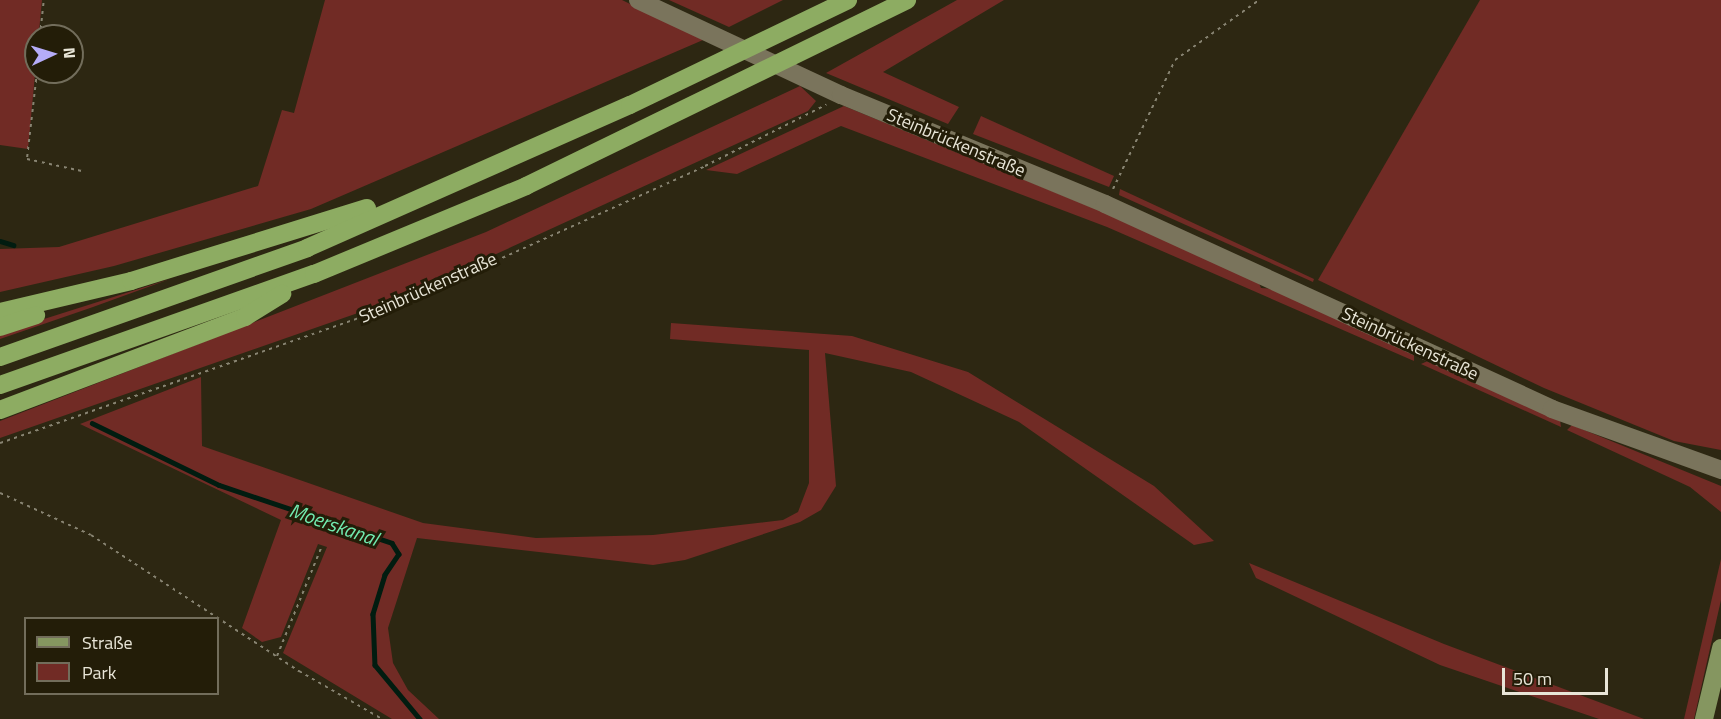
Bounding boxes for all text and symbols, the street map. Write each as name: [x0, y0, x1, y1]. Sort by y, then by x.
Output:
north arrow: [24, 24, 84, 84]
text: N: [58, 47, 82, 59]
street label: Steinbrückenstraße: [884, 104, 1028, 182]
street label: Steinbrückenstraße: [356, 248, 500, 328]
street label: Steinbrückenstraße: [1338, 303, 1482, 385]
water label: Moerskanal: [286, 498, 382, 550]
legend: [24, 617, 219, 695]
text: Straße: [82, 629, 133, 656]
scale bar: [1505, 656, 1612, 694]
text: Park: [82, 659, 116, 686]
text: 50 m: [1513, 665, 1552, 692]

